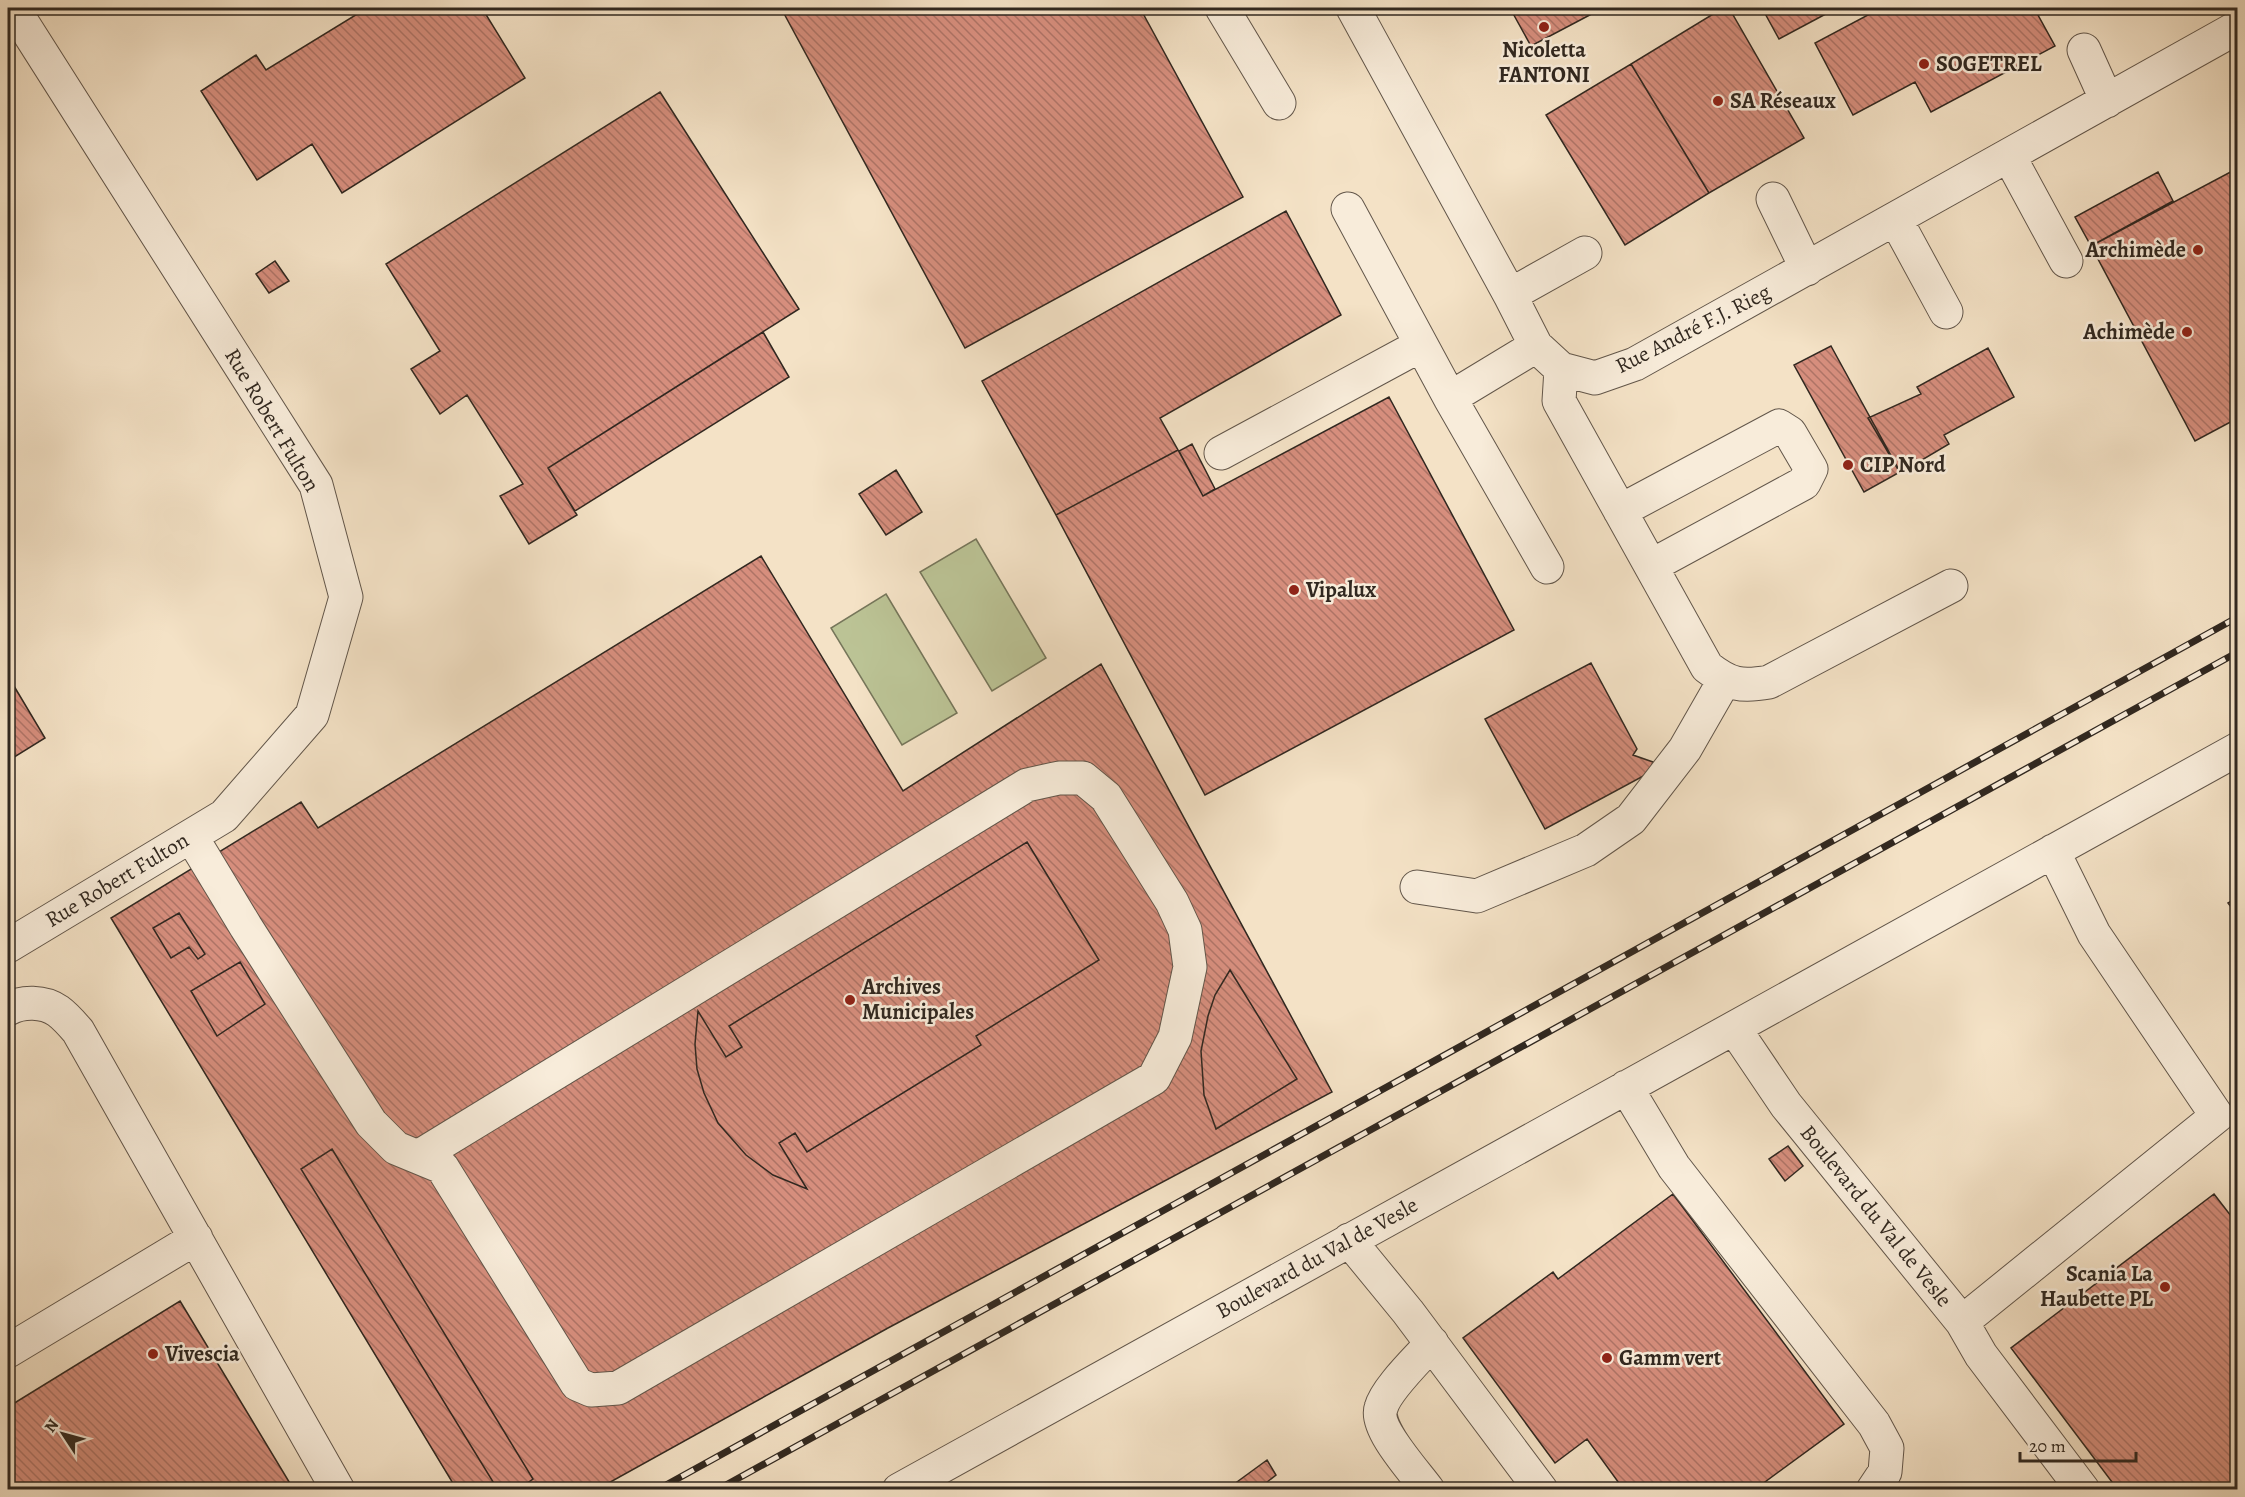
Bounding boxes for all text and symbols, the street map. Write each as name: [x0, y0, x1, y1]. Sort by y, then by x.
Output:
marker: Nicoletta FANTONI: [1537, 20, 1551, 34]
place label: Nicoletta FANTONI: [1498, 35, 1590, 90]
place label: SOGETREL: [1936, 49, 2042, 79]
marker: SOGETREL: [1917, 57, 1931, 71]
place label: SA Réseaux: [1730, 86, 1836, 116]
marker: SA Réseaux: [1711, 94, 1725, 108]
place label: Archimède: [2085, 235, 2186, 265]
marker: Archimède: [2191, 243, 2205, 257]
street label: Rue André F.J. Rieg: [1610, 277, 1776, 381]
place label: Achimède: [2082, 317, 2175, 347]
marker: Achimède: [2180, 325, 2194, 339]
street label: Rue Robert Fulton: [217, 343, 327, 497]
place label: CIP Nord: [1860, 450, 1946, 480]
marker: CIP Nord: [1841, 458, 1855, 472]
place label: Vipalux: [1305, 575, 1376, 605]
marker: Vipalux: [1287, 583, 1301, 597]
street label: Rue Robert Fulton: [40, 825, 194, 935]
place label: Archives Municipales: [861, 972, 974, 1027]
marker: Archives Municipales: [843, 993, 857, 1007]
street label: Boulevard du Val de Vesle: [1793, 1119, 1959, 1313]
street label: Boulevard du Val de Vesle: [1211, 1190, 1423, 1326]
place label: Scania La Haubette PL: [2040, 1259, 2153, 1314]
marker: Scania La Haubette PL: [2158, 1280, 2172, 1294]
place label: Vivescia: [164, 1339, 240, 1369]
place label: Gamm vert: [1619, 1343, 1722, 1373]
marker: Vivescia: [146, 1347, 160, 1361]
marker: Gamm vert: [1600, 1351, 1614, 1365]
north arrow: [33, 1404, 93, 1464]
text: N: [39, 1414, 64, 1437]
scale bar: [2020, 1425, 2136, 1463]
text: 20 m: [2029, 1434, 2066, 1458]

